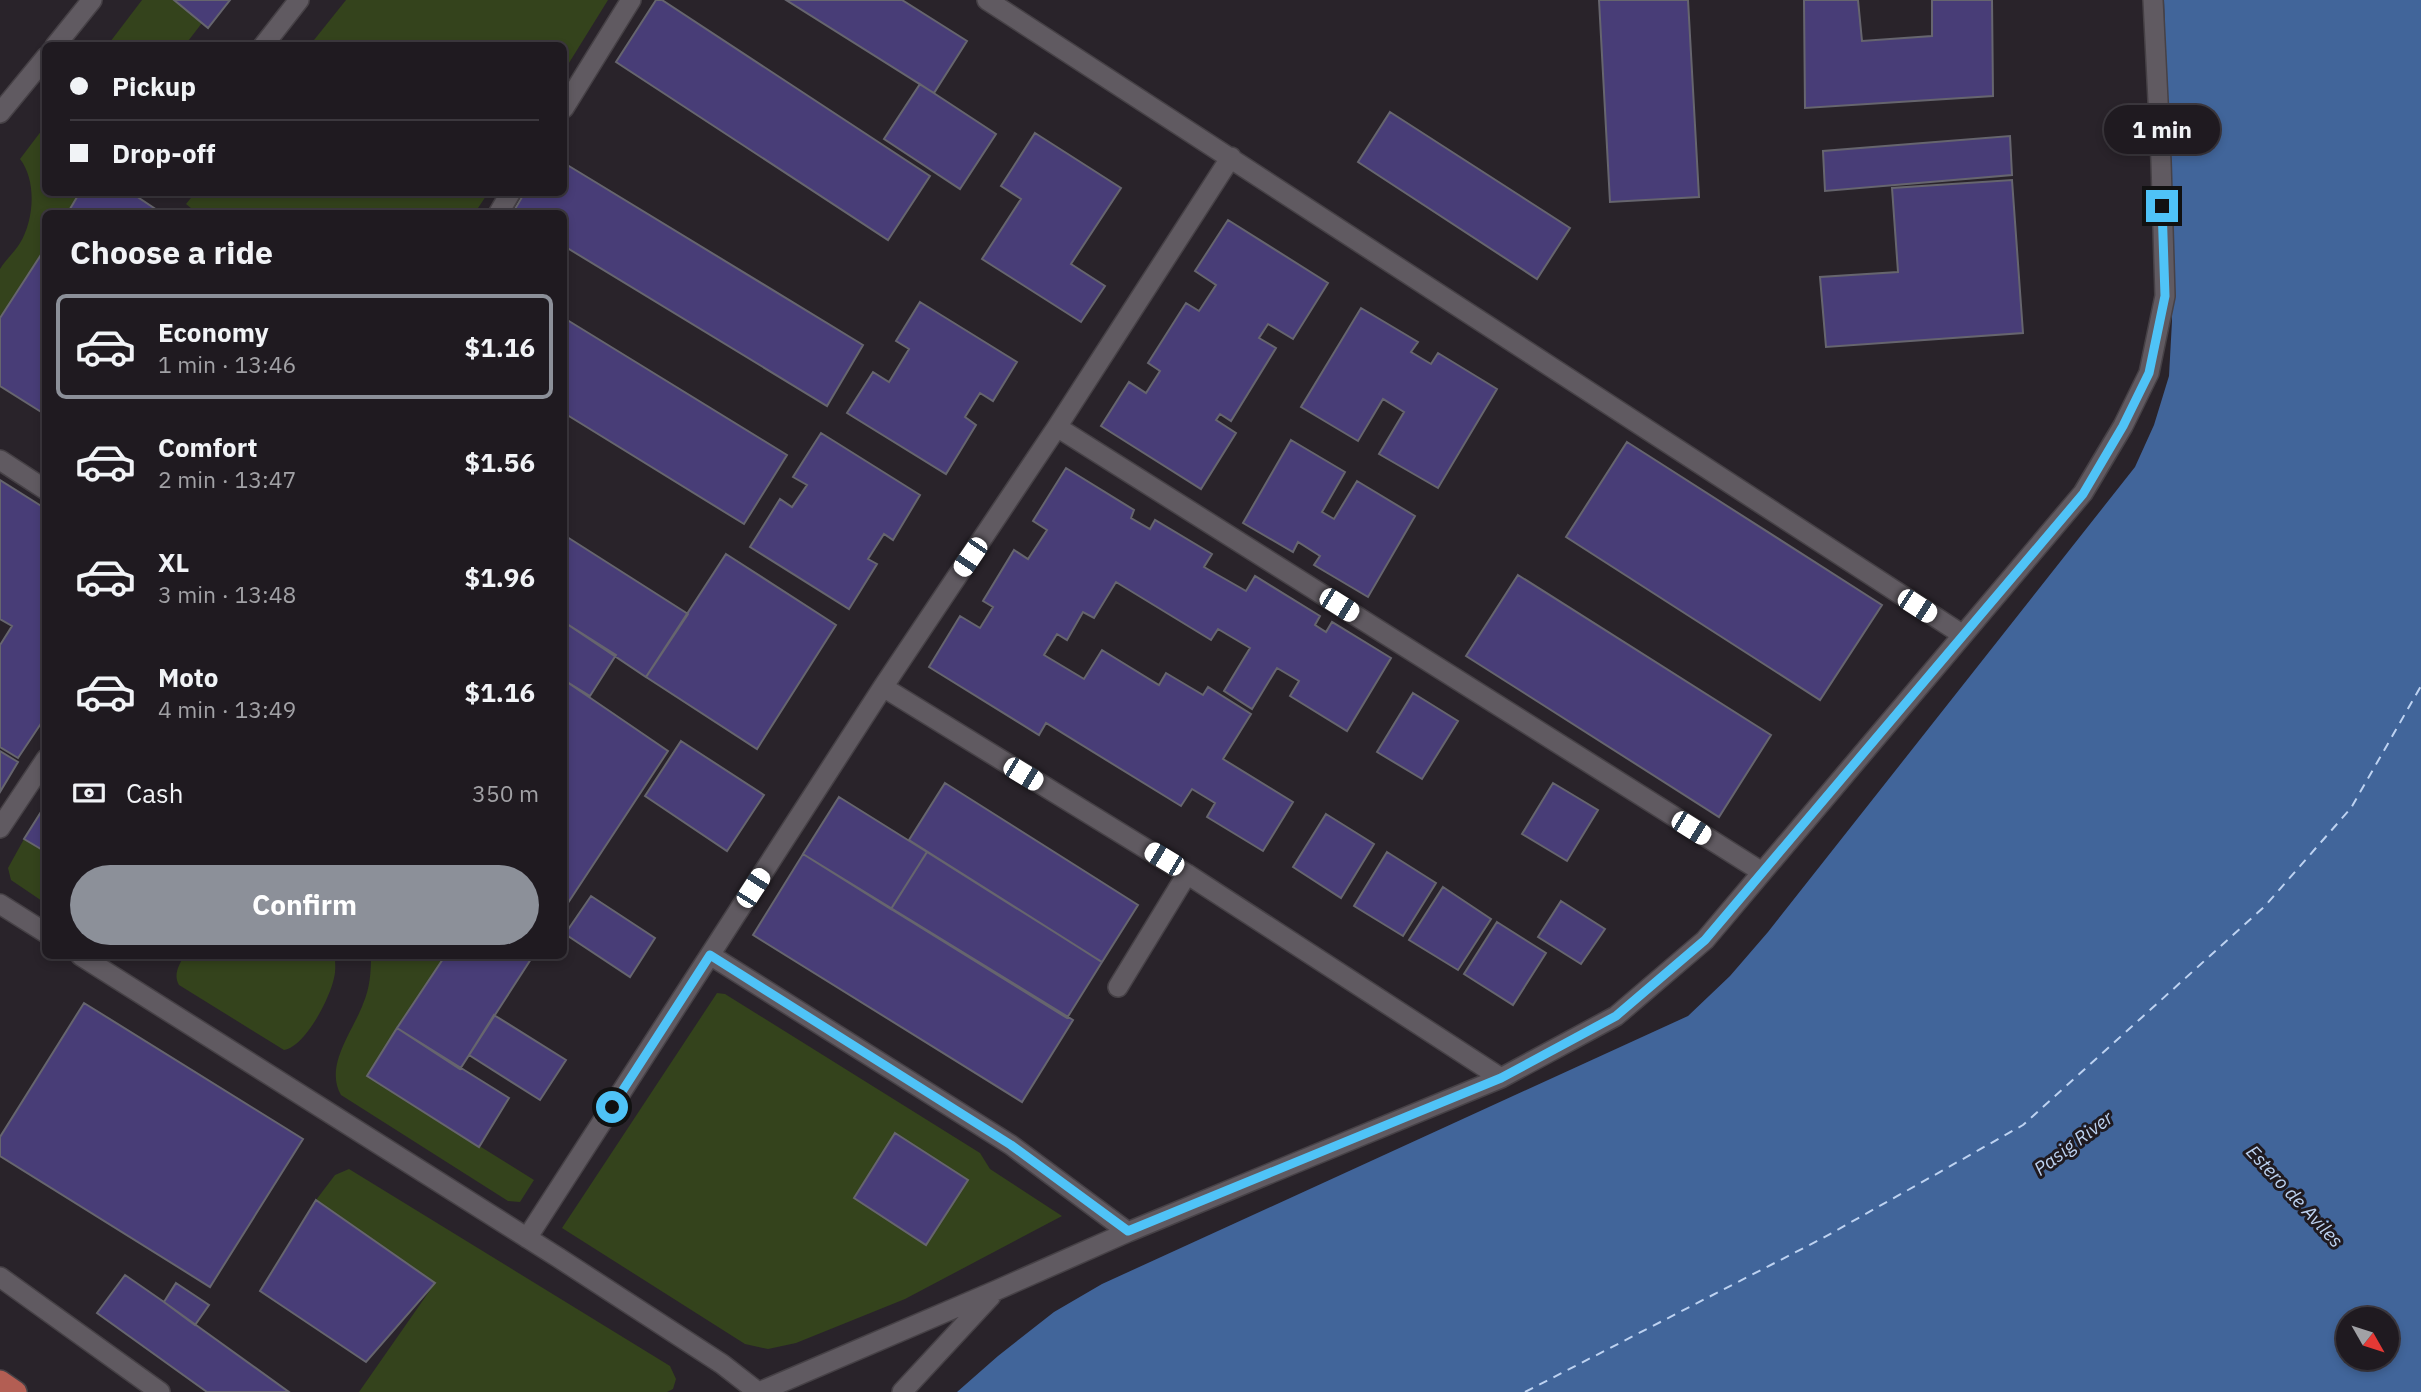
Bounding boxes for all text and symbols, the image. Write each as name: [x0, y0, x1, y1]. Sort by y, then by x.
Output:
text: Pickup: [112, 69, 196, 103]
callout: 1 min: [2104, 104, 2220, 154]
text: 1 min: [2132, 114, 2192, 144]
text: Drop-off: [112, 136, 215, 170]
route end: [2146, 190, 2178, 222]
text: Choose a ride: [70, 231, 273, 273]
icon: car: [74, 315, 137, 378]
text: Economy: [158, 315, 269, 349]
text: $1.16: [465, 330, 535, 364]
text: 1 min · 13:46: [158, 349, 296, 379]
icon: car: [74, 430, 137, 493]
text: Comfort: [158, 430, 257, 464]
text: $1.56: [465, 445, 535, 479]
text: 2 min · 13:47: [158, 464, 296, 494]
car: [950, 534, 991, 580]
icon: car: [74, 545, 137, 608]
text: XL: [158, 545, 189, 579]
text: $1.96: [465, 560, 535, 594]
text: 3 min · 13:48: [158, 579, 296, 609]
car: [1316, 585, 1363, 625]
car: [1894, 586, 1941, 626]
icon: car: [74, 660, 137, 723]
text: Moto: [158, 660, 218, 694]
text: $1.16: [465, 675, 535, 709]
text: 4 min · 13:49: [158, 694, 296, 724]
car: [1000, 754, 1047, 794]
icon: cash: [70, 774, 108, 812]
text: Cash: [126, 776, 183, 810]
text: 350 m: [472, 778, 539, 808]
car: [1668, 808, 1715, 848]
car: [1141, 839, 1188, 879]
button: Confirm: [70, 865, 539, 945]
car: [733, 865, 774, 911]
route start: [596, 1091, 628, 1123]
water label: Pasig River: [2029, 1105, 2118, 1180]
water label: Estero de Aviles: [2241, 1140, 2349, 1252]
north arrow: [2336, 1307, 2399, 1370]
map controls: [2336, 1307, 2399, 1370]

